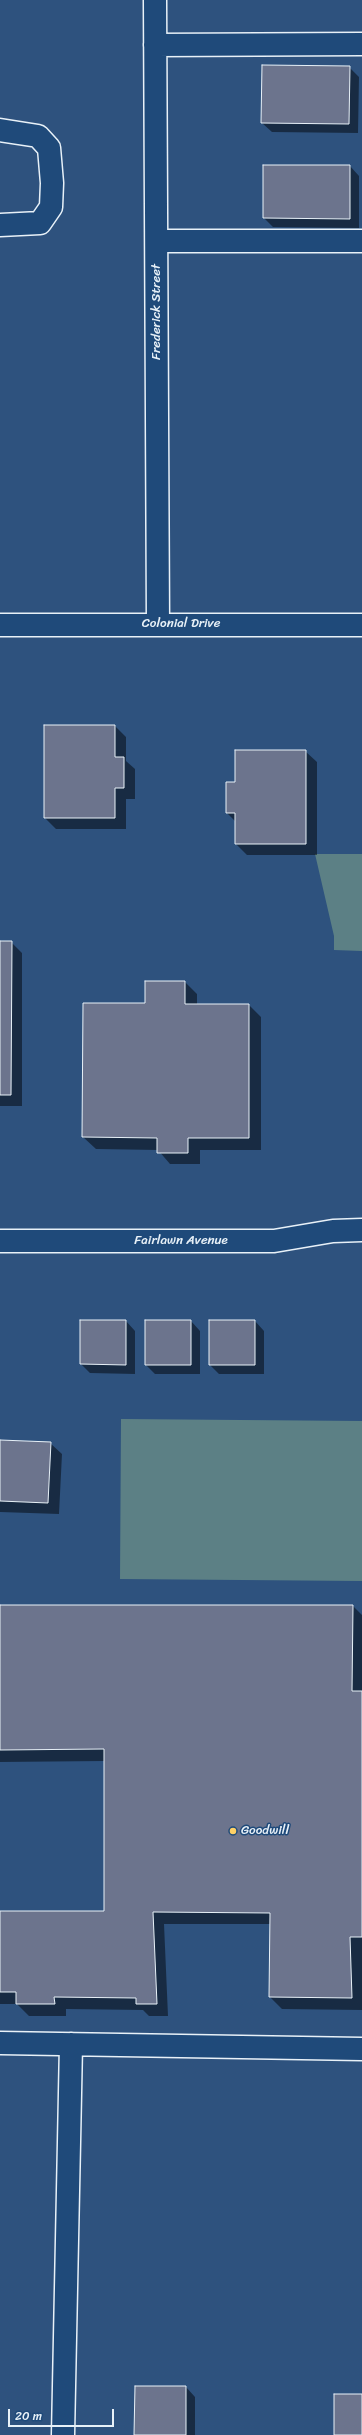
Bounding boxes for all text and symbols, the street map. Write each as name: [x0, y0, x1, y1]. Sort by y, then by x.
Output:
street label: Frederick Street: [149, 264, 165, 360]
street label: Colonial Drive: [142, 616, 220, 632]
street label: Fairlawn Avenue: [134, 1233, 228, 1249]
place label: Goodwill: [241, 1823, 289, 1839]
marker: Goodwill: [228, 1826, 238, 1836]
scale bar: [10, 2401, 116, 2427]
text: 20 m: [15, 2405, 42, 2427]

